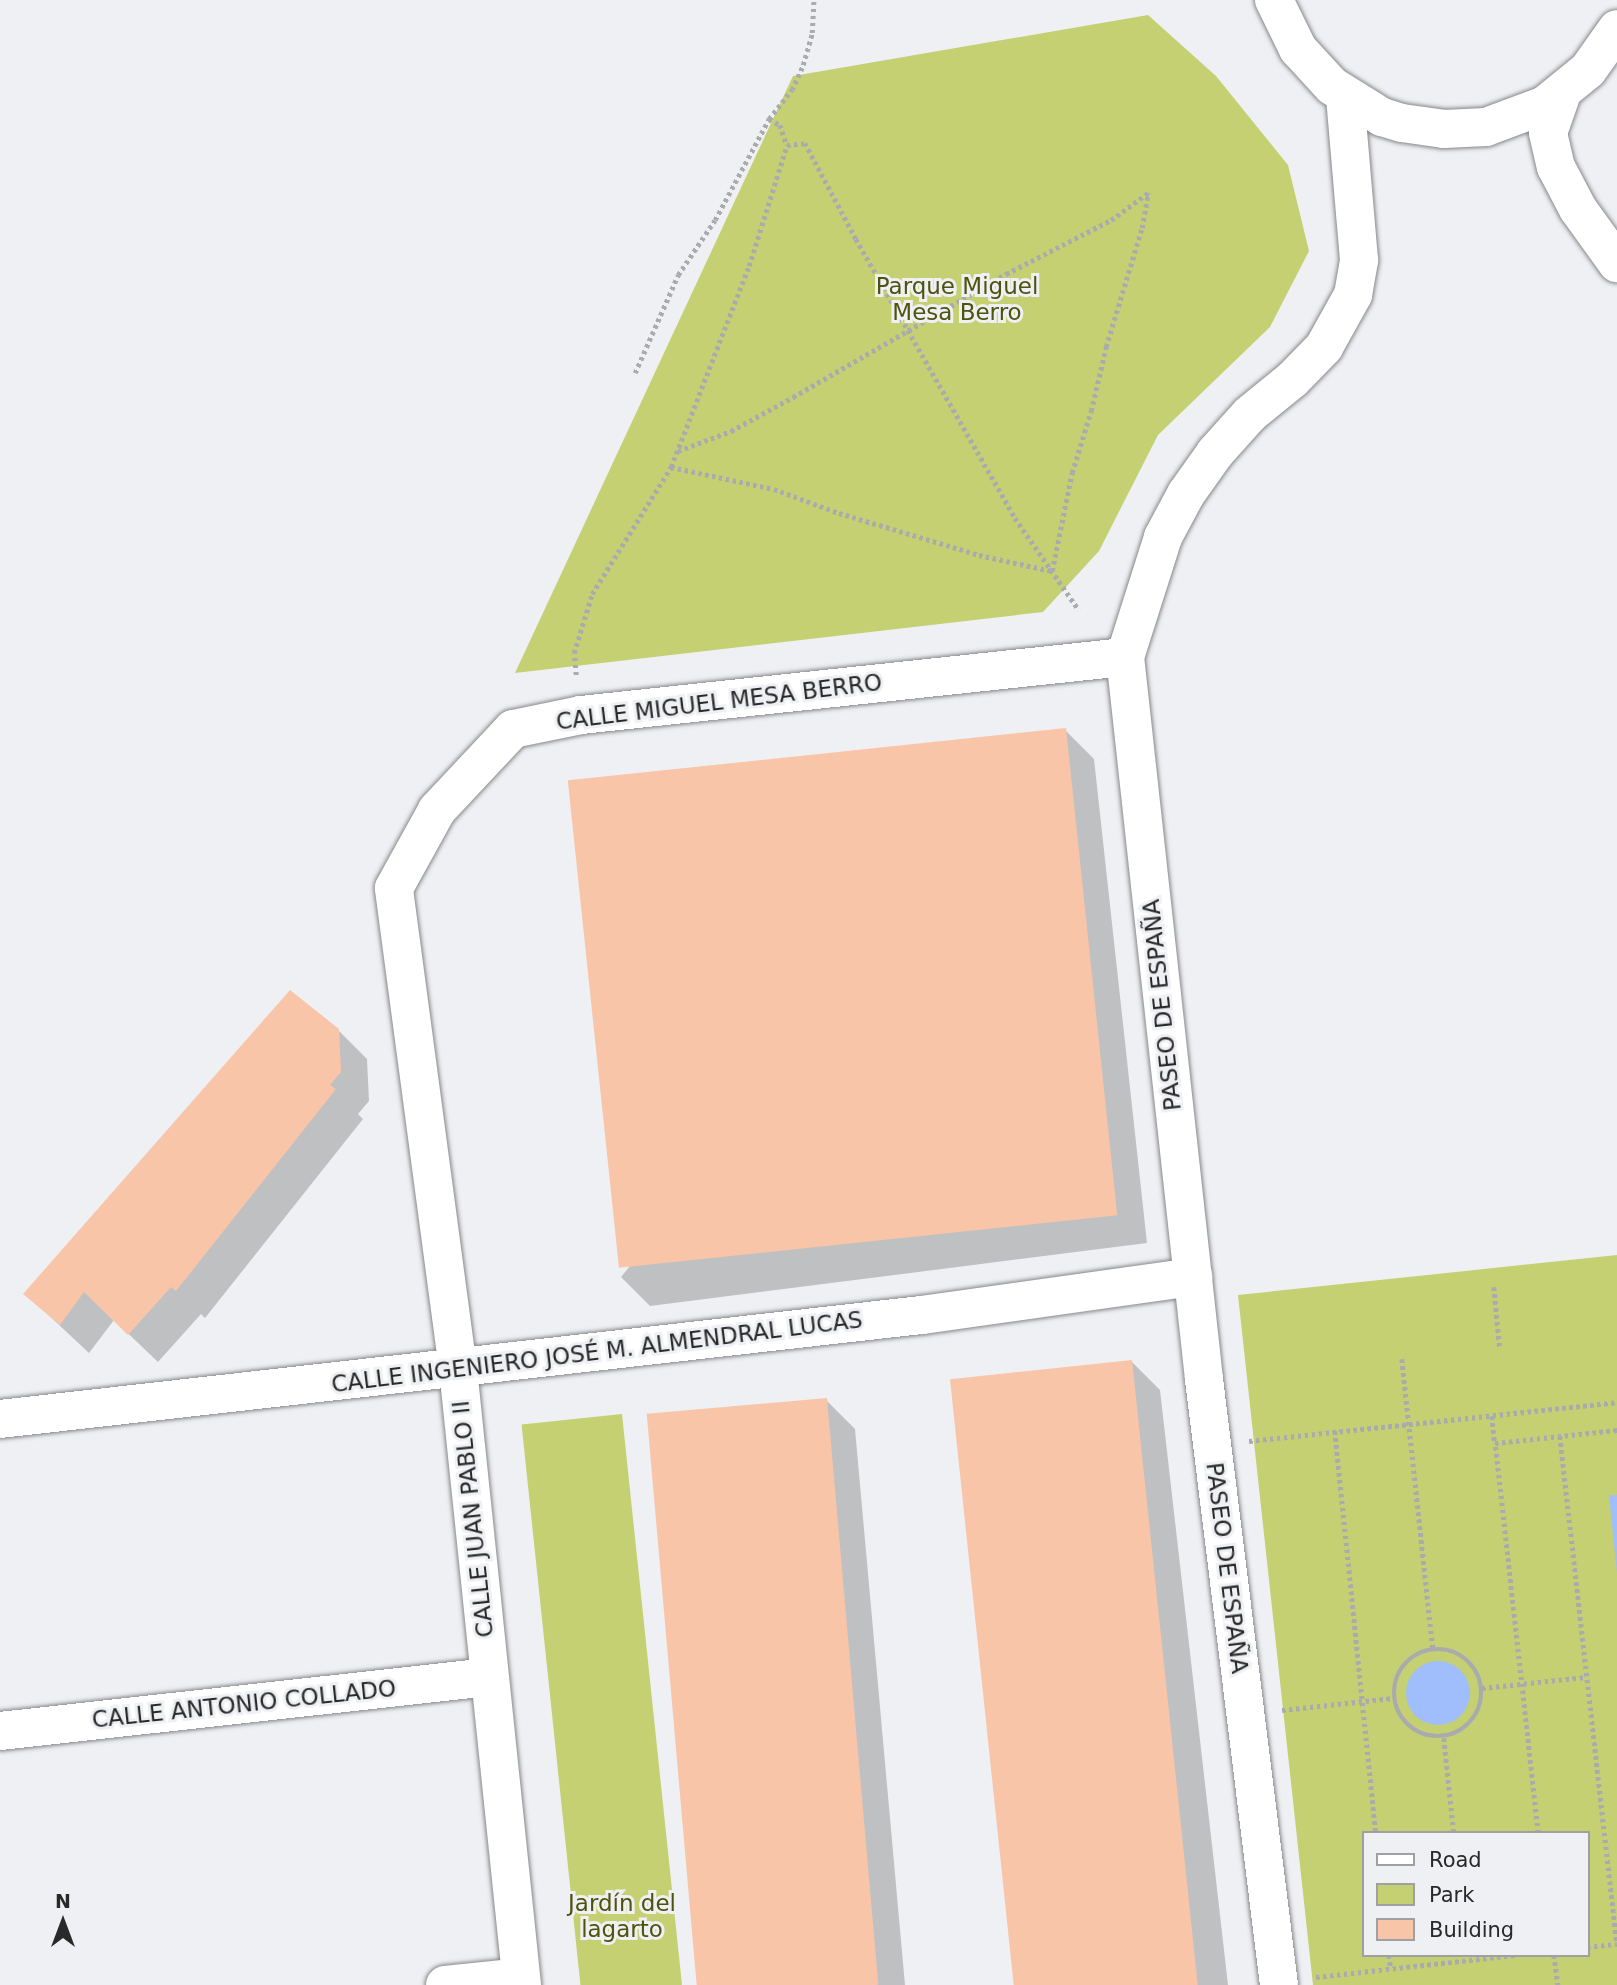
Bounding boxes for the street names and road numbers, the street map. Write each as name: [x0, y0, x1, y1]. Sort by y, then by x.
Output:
street label: CALLE MIGUEL MESA BERRO: [555, 668, 883, 736]
street label: PASEO DE ESPAÑA: [1137, 898, 1187, 1112]
street label: CALLE INGENIERO JOSÉ M. ALMENDRAL LUCAS: [330, 1306, 864, 1398]
street label: CALLE JUAN PABLO II: [447, 1399, 499, 1639]
street label: PASEO DE ESPAÑA: [1200, 1461, 1254, 1675]
street label: CALLE ANTONIO COLLADO: [91, 1674, 397, 1734]

